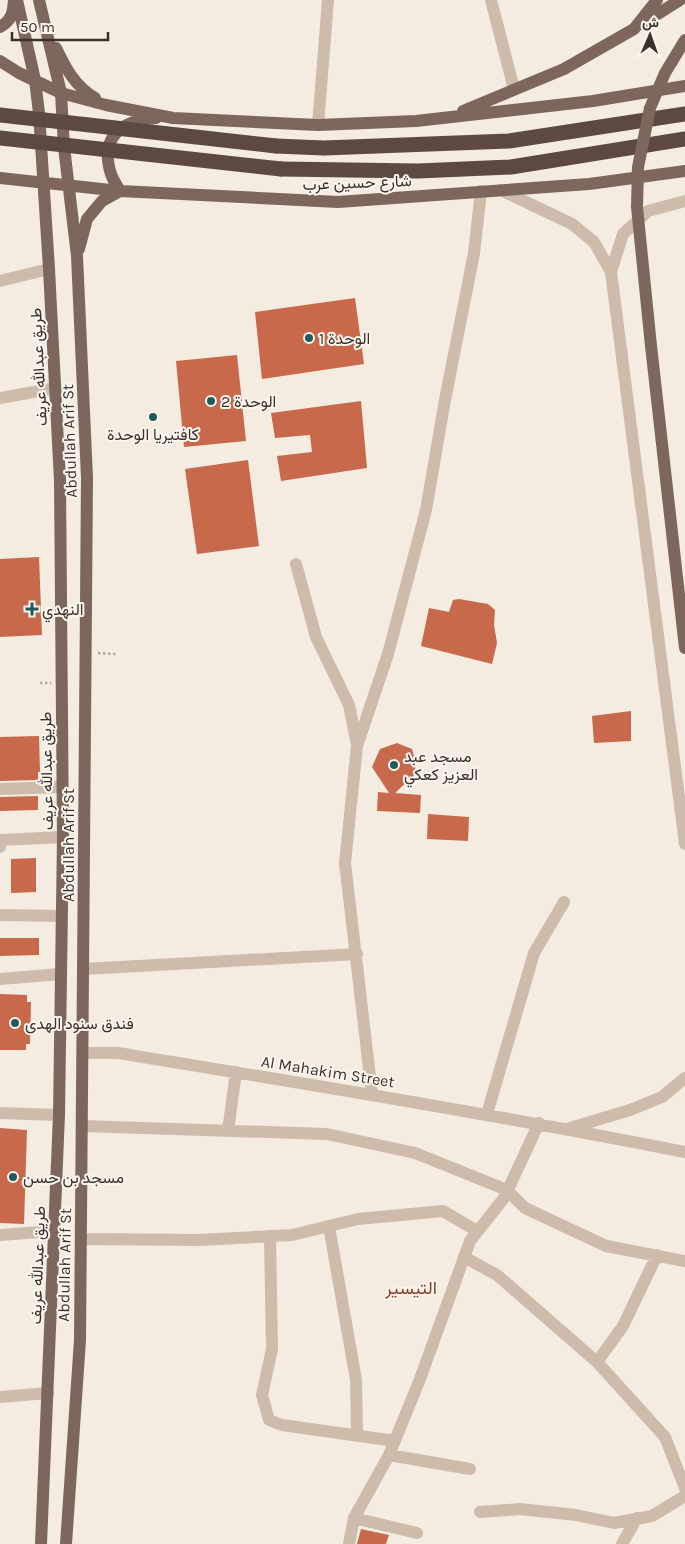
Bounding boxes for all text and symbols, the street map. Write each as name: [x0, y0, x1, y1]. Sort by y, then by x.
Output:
scale bar: [12, 10, 109, 42]
north arrow: [625, 10, 675, 60]
text: ش: [642, 14, 659, 31]
text: 50 m: [20, 18, 55, 36]
street label: شارع حسين عرب: [302, 171, 412, 196]
street label: طريق عبدالله عريف: [26, 307, 52, 427]
place label: الوحدة 1: [319, 329, 370, 349]
marker: الوحدة 1: [303, 332, 315, 344]
street label: Abdullah Arif St: [58, 384, 81, 498]
place label: الوحدة 2: [221, 392, 276, 412]
marker: الوحدة 2: [205, 395, 217, 407]
marker: كافتيريا الوحدة: [147, 411, 159, 423]
place label: كافتيريا الوحدة: [107, 425, 199, 445]
place label: النهدي: [42, 600, 83, 623]
marker: النهدي: [26, 603, 38, 615]
street label: طريق عبدالله عريف: [36, 712, 58, 830]
place label: مسجد عبد العزيز كعكي: [404, 747, 478, 788]
marker: مسجد عبد العزيز كعكي: [388, 759, 400, 771]
street label: Abdullah Arif St: [59, 788, 78, 902]
place label: فندق سنود الهدى: [25, 1014, 134, 1034]
marker: فندق سنود الهدى: [9, 1017, 21, 1029]
street label: Al Mahakim Street: [260, 1052, 396, 1091]
place label: مسجد بن حسن: [23, 1168, 124, 1188]
marker: مسجد بن حسن: [7, 1171, 19, 1183]
street label: طريق عبدالله عريف: [26, 1206, 50, 1325]
street label: Abdullah Arif St: [54, 1208, 75, 1322]
district label: التيسير: [384, 1277, 437, 1299]

